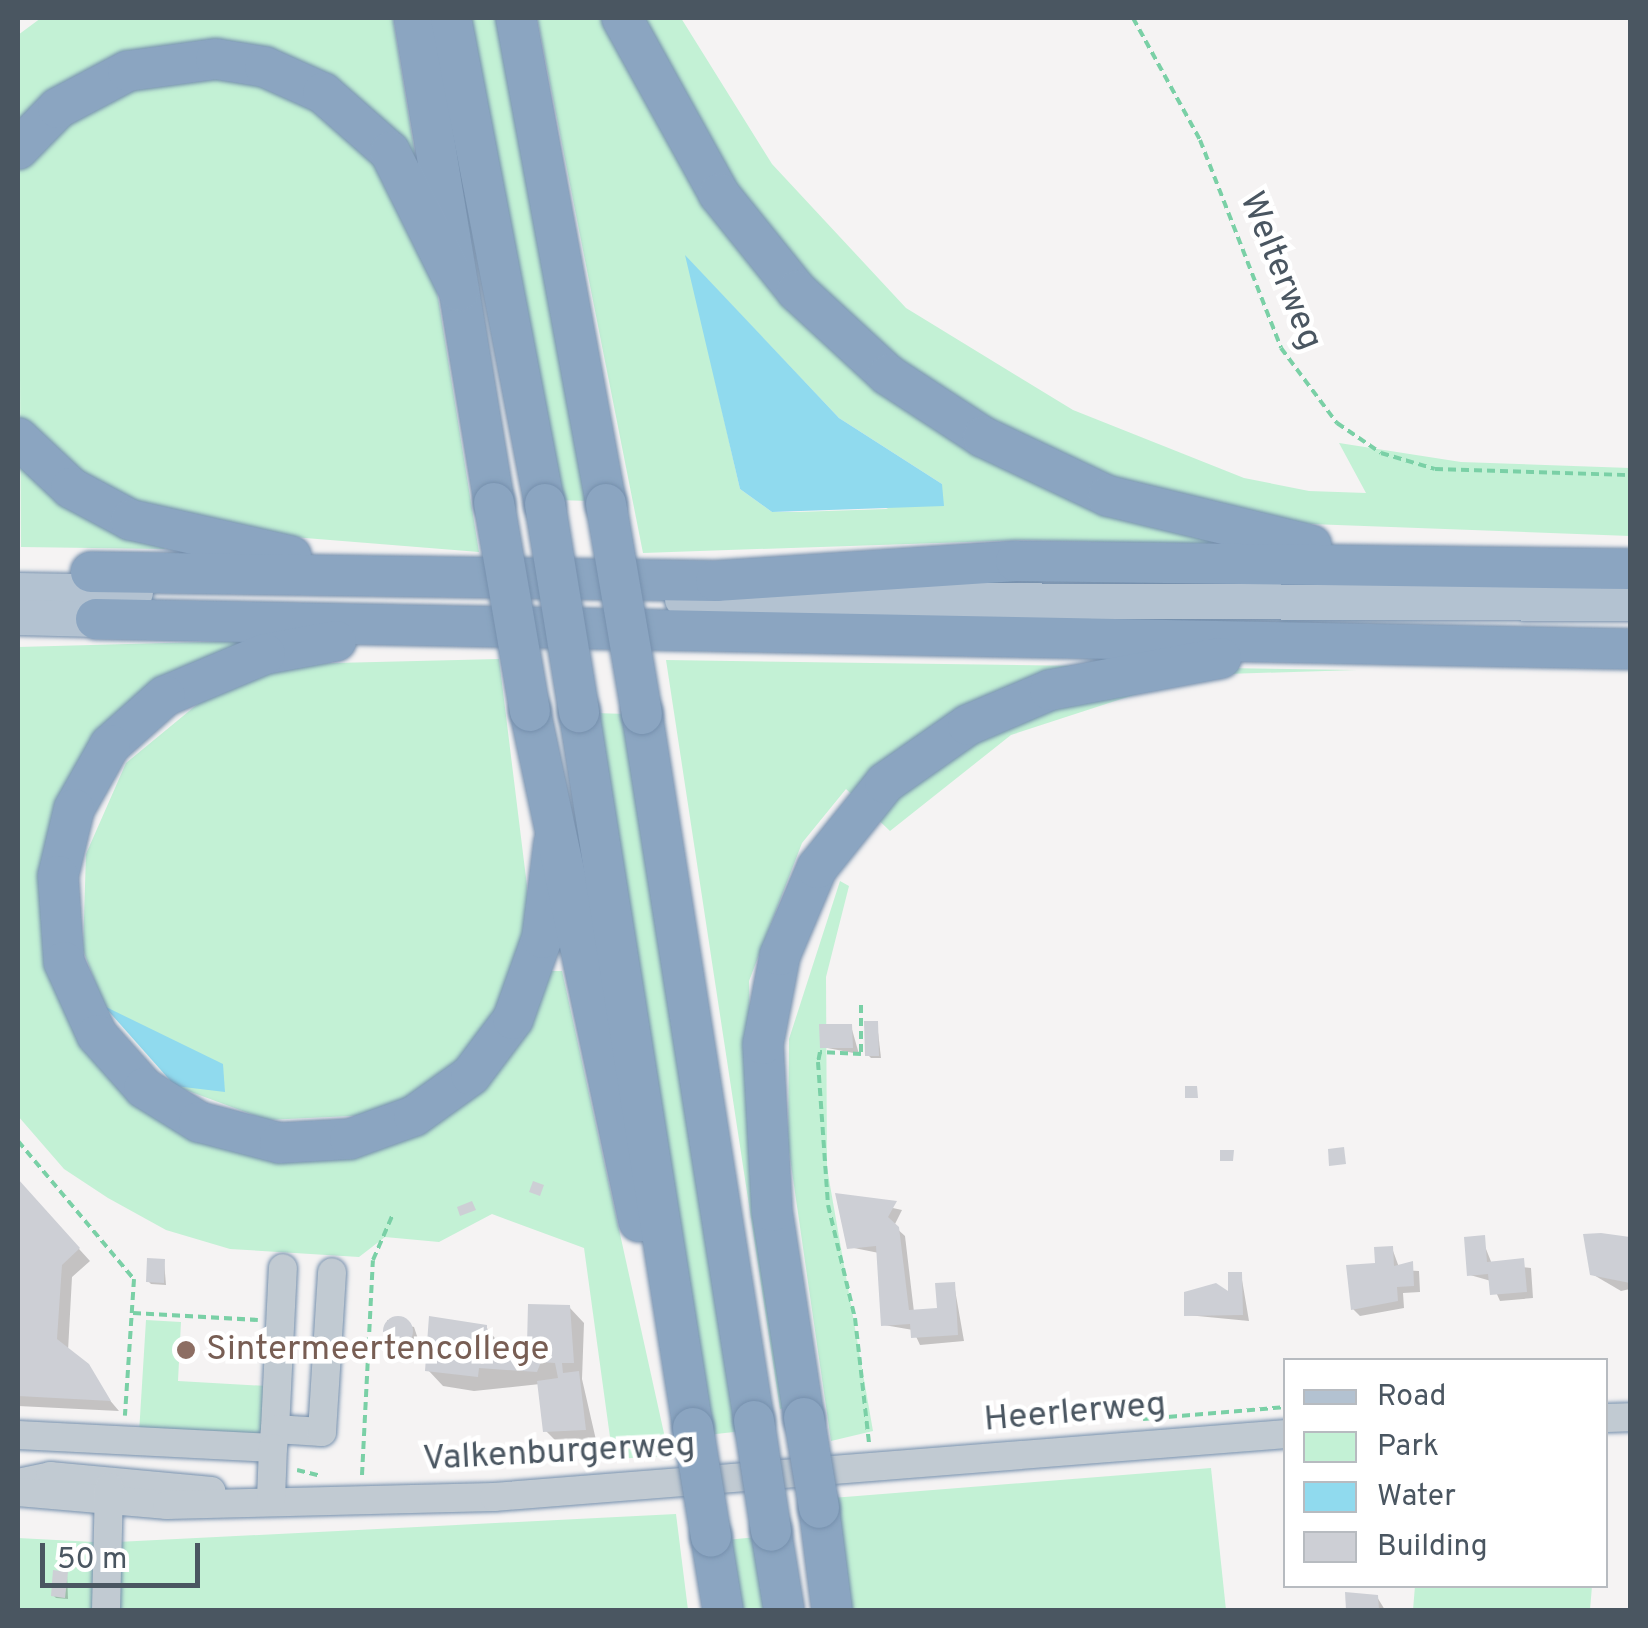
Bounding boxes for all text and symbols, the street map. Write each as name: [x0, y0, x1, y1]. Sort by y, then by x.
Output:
street label: Welterweg: [1229, 186, 1331, 356]
place label: Sintermeertencollege: [206, 1329, 549, 1371]
marker: Sintermeertencollege: [175, 1339, 197, 1361]
legend: [1283, 1358, 1608, 1588]
text: Road: [1377, 1379, 1446, 1416]
street label: Heerlerweg: [982, 1384, 1168, 1442]
street label: Valkenburgerweg: [422, 1425, 696, 1481]
text: Park: [1377, 1429, 1439, 1466]
text: Water: [1377, 1479, 1456, 1516]
scale bar: [45, 1523, 205, 1585]
text: Building: [1377, 1529, 1488, 1566]
text: 50 m: [57, 1542, 127, 1579]

